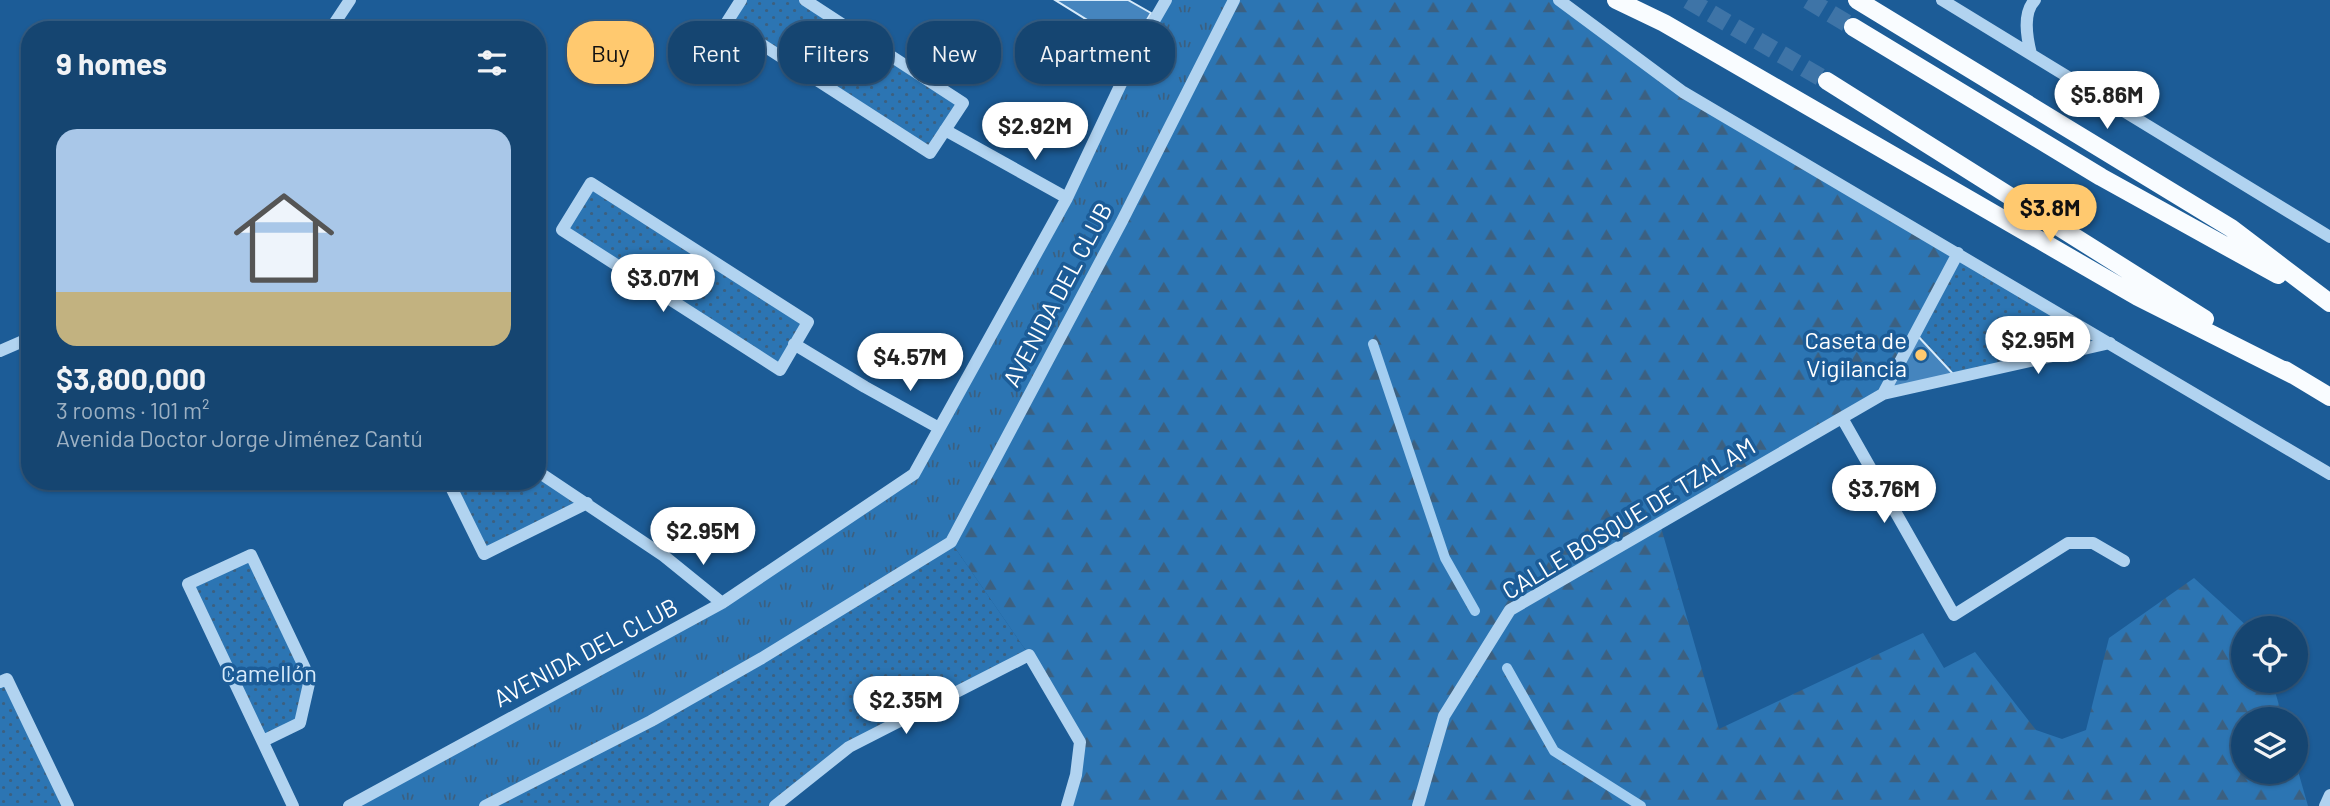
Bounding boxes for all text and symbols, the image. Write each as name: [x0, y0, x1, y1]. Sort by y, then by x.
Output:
chip: Buy: [567, 21, 654, 84]
chip: Rent: [668, 21, 765, 84]
chip: Filters: [779, 21, 893, 84]
chip: New: [907, 21, 1001, 84]
chip: Apartment: [1015, 21, 1175, 84]
icon: filters: [473, 44, 511, 82]
text: 9 homes: [56, 45, 167, 81]
pin: $5.86M: [2050, 72, 2164, 131]
text: $5.86M: [2070, 80, 2144, 108]
pin: $2.92M: [978, 102, 1092, 162]
text: $2.92M: [998, 111, 1072, 139]
icon: home: [221, 175, 347, 301]
pin: $3.8M: [2001, 184, 2099, 244]
text: $3.8M: [2020, 193, 2080, 221]
street label: AVENIDA DEL CLUB: [996, 197, 1117, 391]
pin: $3.07M: [606, 254, 720, 314]
text: $3.07M: [627, 263, 699, 291]
pin: $2.95M: [1981, 316, 2095, 376]
place label: Caseta de Vigilancia: [1804, 325, 1907, 382]
text: $2.95M: [2001, 325, 2075, 353]
pin: $4.57M: [853, 334, 967, 393]
text: $4.57M: [873, 342, 947, 370]
marker: Caseta de Vigilancia: [1913, 347, 1929, 363]
text: $3,800,000: [56, 360, 206, 396]
text: 3 rooms · 101 m²: [56, 396, 209, 424]
text: Avenida Doctor Jorge Jiménez Cantú: [56, 424, 423, 452]
street label: CALLE BOSQUE DE TZALAM: [1496, 431, 1760, 605]
pin: $3.76M: [1827, 466, 1941, 525]
text: $3.76M: [1848, 474, 1920, 502]
pin: $2.95M: [646, 508, 760, 567]
text: $2.95M: [666, 516, 740, 544]
street label: AVENIDA DEL CLUB: [488, 591, 682, 712]
map controls: [2231, 616, 2308, 784]
button: locate: [2231, 616, 2308, 693]
park label: Camellón: [221, 658, 317, 687]
pin: $2.35M: [849, 676, 963, 736]
text: $2.35M: [869, 685, 943, 713]
button: layers: [2231, 707, 2308, 784]

